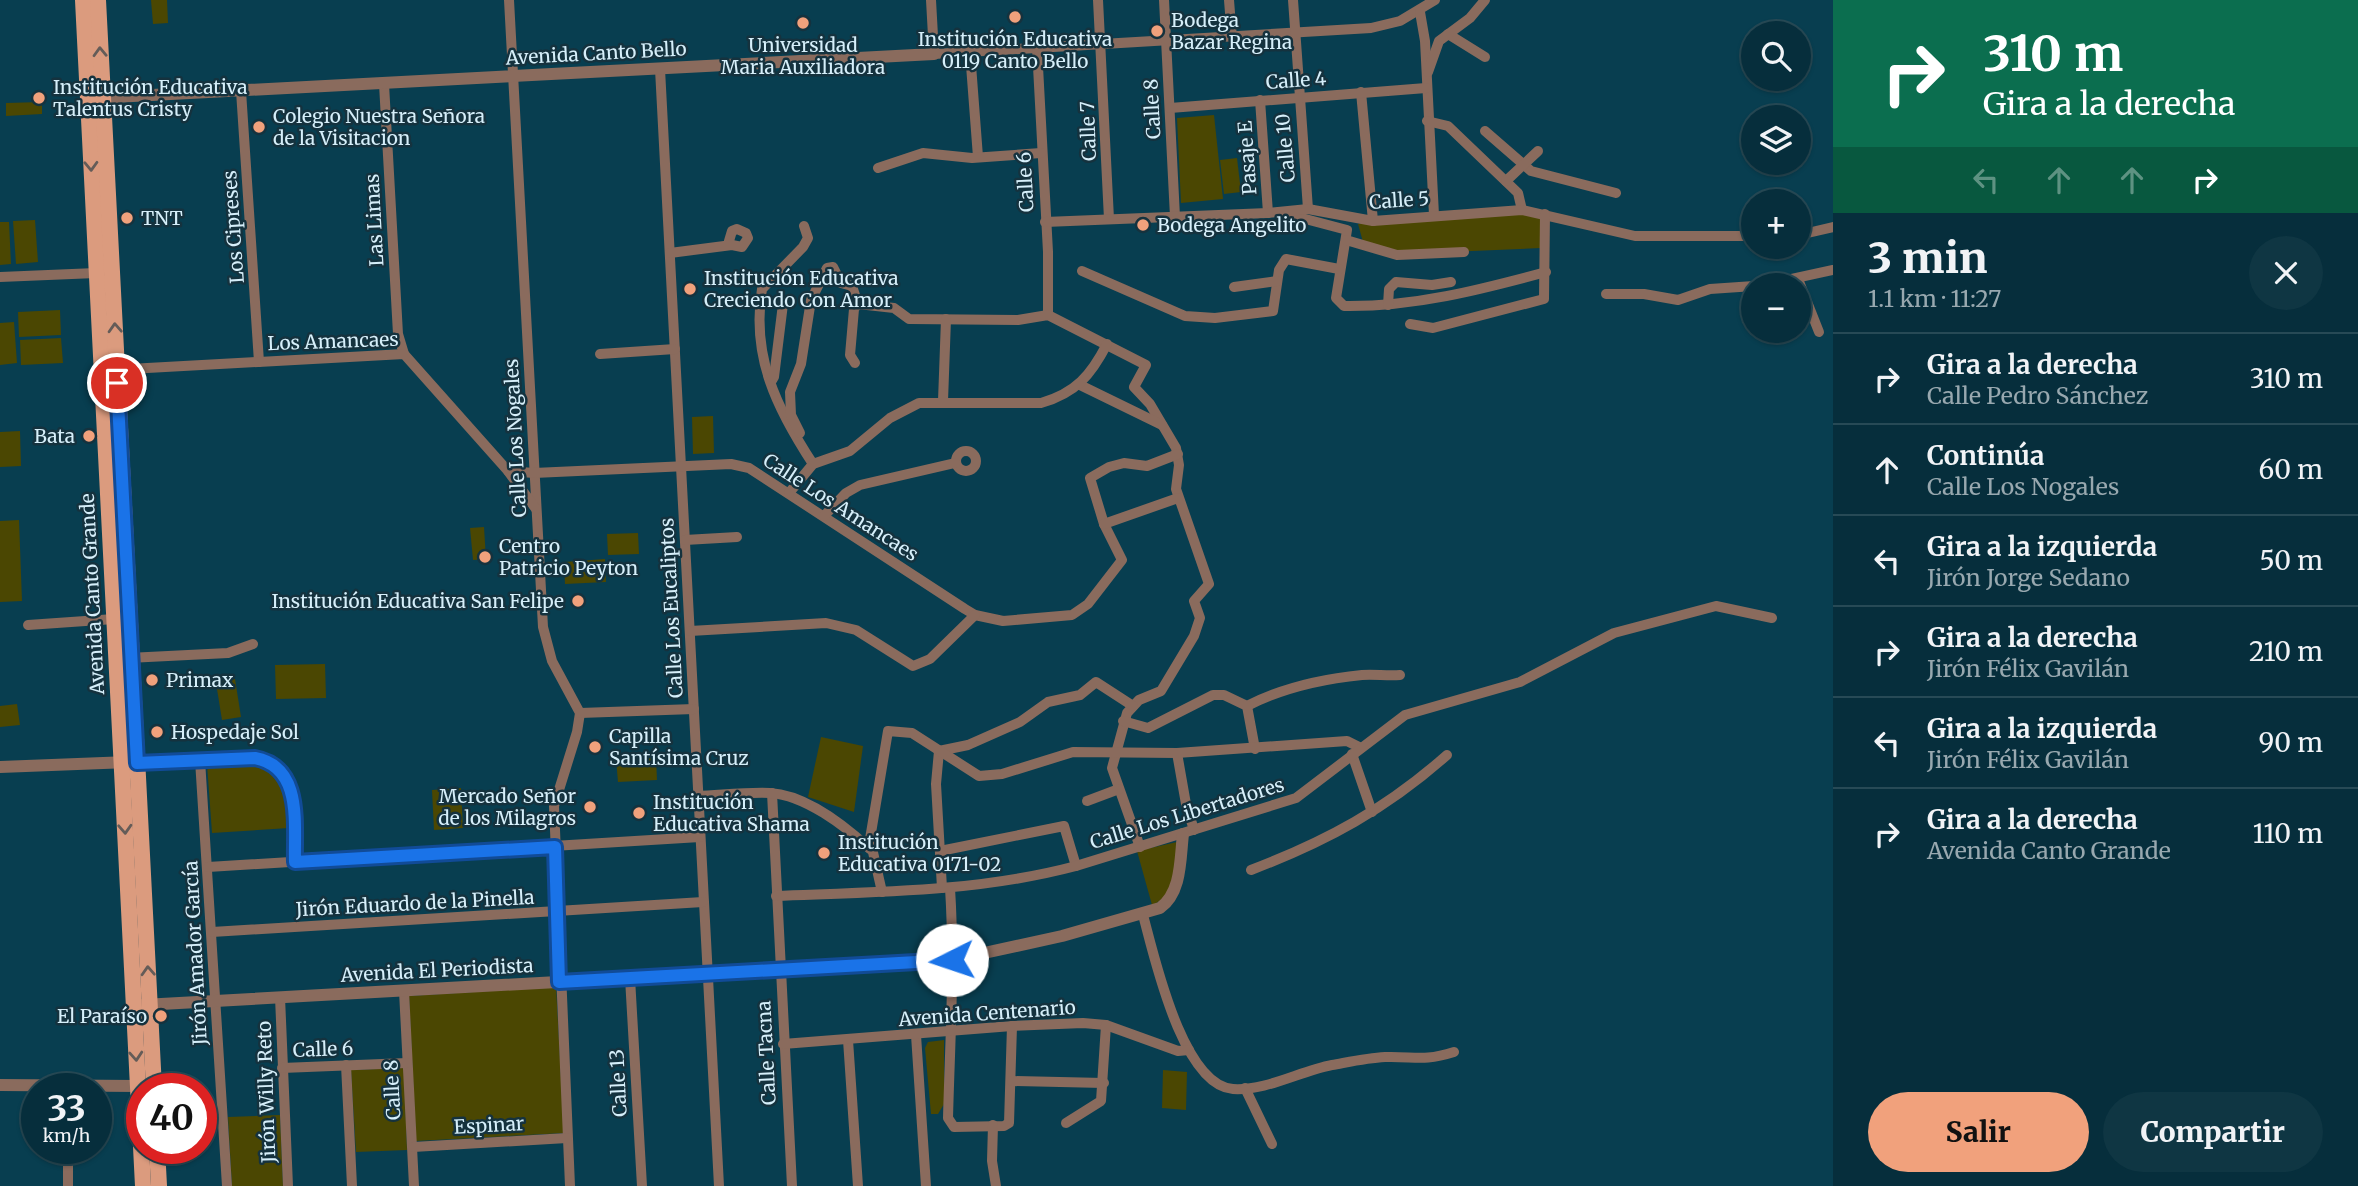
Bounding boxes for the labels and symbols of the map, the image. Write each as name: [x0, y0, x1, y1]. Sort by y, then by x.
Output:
place label: Bodega Bazar Regina: [1171, 8, 1292, 54]
marker: Institución Educativa 0119 Canto Bello: [1007, 9, 1023, 25]
marker: Universidad Maria Auxiliadora: [795, 15, 811, 31]
marker: Bodega Bazar Regina: [1149, 23, 1165, 39]
place label: Institución Educativa 0119 Canto Bello: [918, 27, 1112, 73]
place label: Universidad Maria Auxiliadora: [721, 33, 885, 79]
street label: Avenida Canto Bello: [504, 36, 687, 70]
one-way arrow: [92, 46, 107, 57]
street label: Calle 4: [1265, 66, 1327, 94]
place label: Institución Educativa Talentus Cristy: [53, 75, 248, 121]
street label: Calle 8: [1138, 78, 1166, 140]
marker: Institución Educativa Talentus Cristy: [31, 90, 47, 106]
street label: Calle 7: [1075, 100, 1101, 161]
place label: Colegio Nuestra Señora de la Visitacion: [273, 104, 485, 150]
street label: Calle 10: [1270, 113, 1300, 183]
marker: Colegio Nuestra Señora de la Visitacion: [251, 119, 267, 135]
street label: Pasaje E: [1232, 120, 1262, 196]
street label: Calle 6: [1011, 151, 1039, 213]
one-way arrow: [84, 160, 99, 171]
street label: Los Cipreses: [217, 170, 249, 284]
street label: Las Limas: [360, 173, 388, 267]
street label: Calle 5: [1368, 186, 1430, 214]
place label: TNT: [141, 206, 183, 230]
marker: TNT: [119, 210, 135, 226]
place label: Bodega Angelito: [1157, 213, 1306, 237]
marker: Bodega Angelito: [1135, 217, 1151, 233]
place label: Institución Educativa Creciendo Con Amor: [704, 266, 899, 312]
marker: Institución Educativa Creciendo Con Amor: [682, 281, 698, 297]
one-way arrow: [107, 323, 122, 334]
street label: Los Amancaes: [267, 327, 399, 355]
pin: [87, 353, 147, 413]
street label: Calle Los Nogales: [499, 358, 531, 518]
place label: Bata: [34, 424, 75, 448]
marker: Bata: [81, 428, 97, 444]
street label: Calle Los Amancaes: [759, 448, 923, 566]
street label: Avenida Canto Grande: [75, 493, 109, 696]
street label: Calle Los Eucaliptos: [654, 517, 688, 699]
place label: Centro Patricio Peyton: [499, 534, 638, 580]
marker: Centro Patricio Peyton: [477, 549, 493, 565]
place label: Institución Educativa San Felipe: [271, 589, 564, 613]
marker: Institución Educativa San Felipe: [570, 593, 586, 609]
place label: Primax: [166, 668, 234, 692]
marker: Primax: [144, 672, 160, 688]
place label: Hospedaje Sol: [171, 720, 299, 744]
marker: Hospedaje Sol: [149, 724, 165, 740]
place label: Capilla Santísima Cruz: [609, 724, 749, 770]
marker: Capilla Santísima Cruz: [587, 739, 603, 755]
street label: Calle Los Libertadores: [1087, 772, 1287, 854]
place label: Mercado Señor de los Milagros: [438, 784, 576, 830]
place label: Institución Educativa Shama: [653, 790, 810, 836]
marker: Mercado Señor de los Milagros: [582, 799, 598, 815]
marker: Institución Educativa Shama: [631, 805, 647, 821]
one-way arrow: [117, 824, 132, 835]
place label: Institución Educativa 0171-02: [838, 830, 1001, 876]
marker: Institución Educativa 0171-02: [816, 845, 832, 861]
street label: Jirón Amador García: [178, 860, 212, 1047]
street label: Jirón Eduardo de la Pinella: [294, 885, 535, 921]
position arrow: [915, 923, 989, 997]
street label: Avenida El Periodista: [339, 953, 534, 987]
one-way arrow: [141, 966, 156, 977]
street label: Avenida Centenario: [897, 995, 1076, 1031]
street label: Calle Tacna: [751, 1000, 781, 1106]
place label: El Paraíso: [57, 1004, 147, 1028]
marker: El Paraíso: [153, 1008, 169, 1024]
street label: Jirón Willy Reto: [252, 1021, 281, 1164]
street label: Calle 6: [292, 1036, 354, 1062]
street label: Calle 13: [604, 1048, 632, 1118]
one-way arrow: [129, 1051, 144, 1062]
street label: Calle 8: [378, 1059, 406, 1121]
speed limit sign: 40: [126, 1073, 217, 1164]
street label: Espinar: [453, 1111, 525, 1139]

